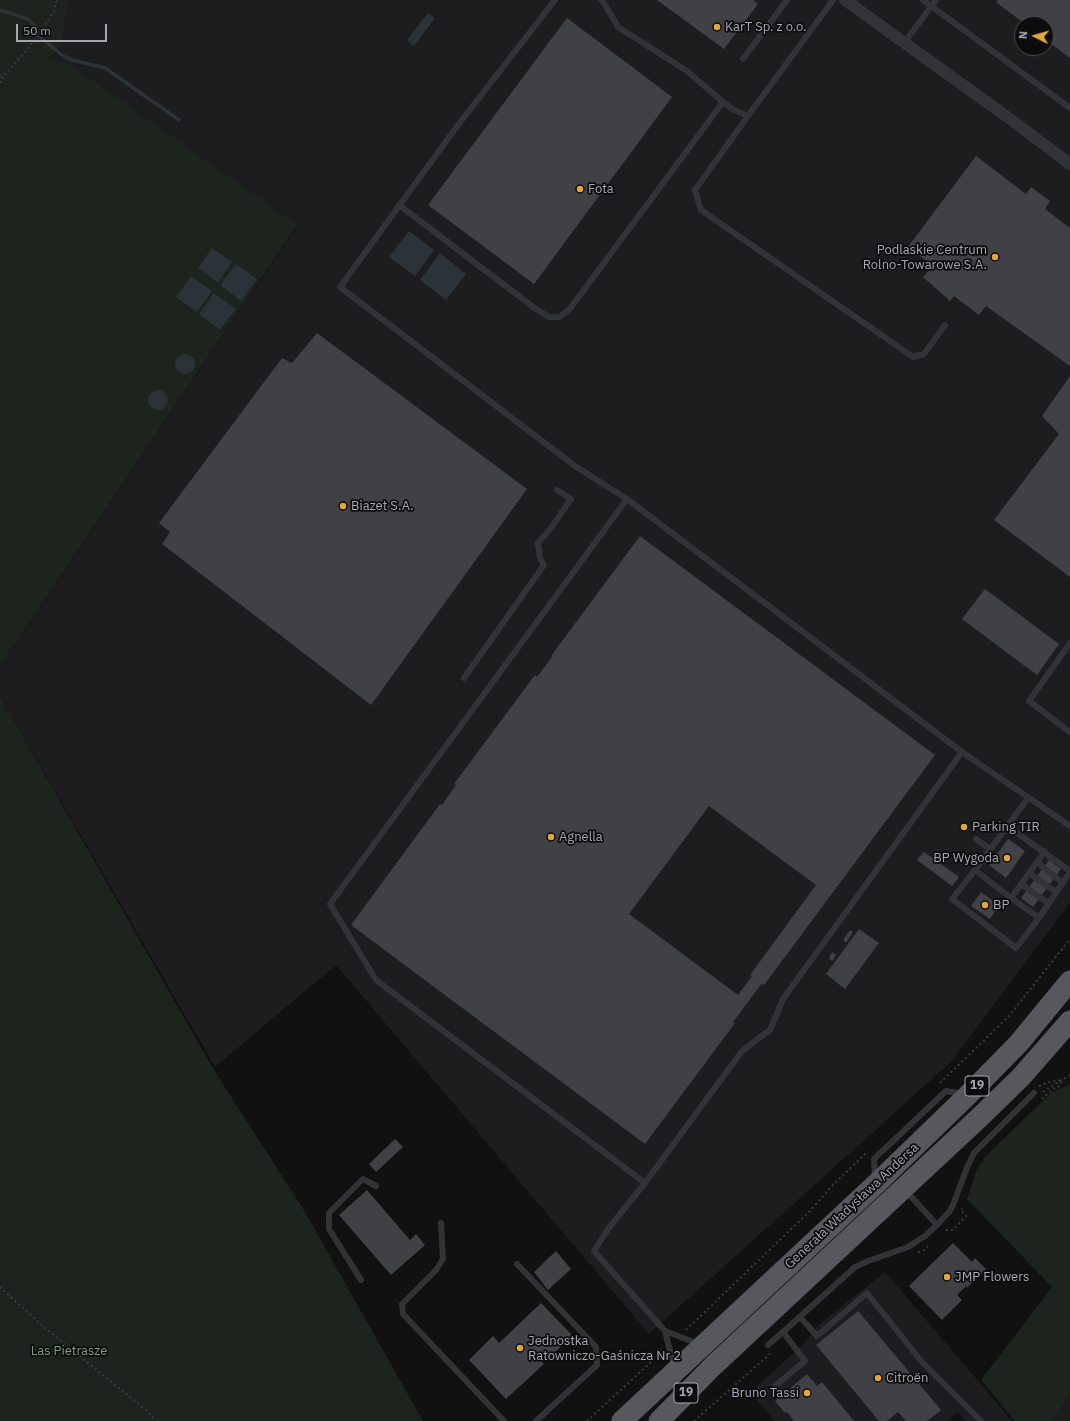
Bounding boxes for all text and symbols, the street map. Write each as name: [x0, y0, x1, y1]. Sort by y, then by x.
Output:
scale bar: [18, 16, 109, 42]
north arrow: [1014, 16, 1054, 56]
place label: KarT Sp. z o.o.: [725, 19, 807, 35]
marker: KarT Sp. z o.o.: [712, 22, 722, 32]
text: 50 m: [23, 23, 51, 38]
text: N: [1016, 30, 1030, 40]
place label: Fota: [588, 181, 614, 197]
marker: Fota: [575, 184, 585, 194]
place label: Podlaskie Centrum Rolno-Towarowe S.A.: [863, 242, 987, 273]
marker: Podlaskie Centrum Rolno-Towarowe S.A.: [990, 252, 1000, 262]
place label: Biazet S.A.: [351, 498, 414, 514]
marker: Biazet S.A.: [338, 501, 348, 511]
place label: Parking TIR: [972, 819, 1040, 835]
marker: Parking TIR: [959, 822, 969, 832]
place label: Agnella: [559, 829, 603, 845]
marker: Agnella: [546, 832, 556, 842]
place label: BP Wygoda: [933, 850, 999, 866]
marker: BP Wygoda: [1002, 853, 1012, 863]
place label: BP: [993, 897, 1009, 913]
marker: BP: [980, 900, 990, 910]
road number: 19: [965, 1076, 989, 1096]
street label: Generała Władysława Andersa: [782, 1140, 922, 1272]
place label: JMP Flowers: [955, 1269, 1029, 1285]
marker: JMP Flowers: [942, 1272, 952, 1282]
place label: Jednostka Ratowniczo-Gaśnicza Nr 2: [528, 1333, 681, 1364]
park label: Las Pietrasze: [31, 1343, 107, 1359]
marker: Jednostka Ratowniczo-Gaśnicza Nr 2: [515, 1343, 525, 1353]
place label: Citroën: [886, 1370, 928, 1386]
marker: Citroën: [873, 1373, 883, 1383]
road number: 19: [674, 1383, 698, 1403]
place label: Bruno Tassi: [731, 1385, 799, 1401]
marker: Bruno Tassi: [802, 1388, 812, 1398]

